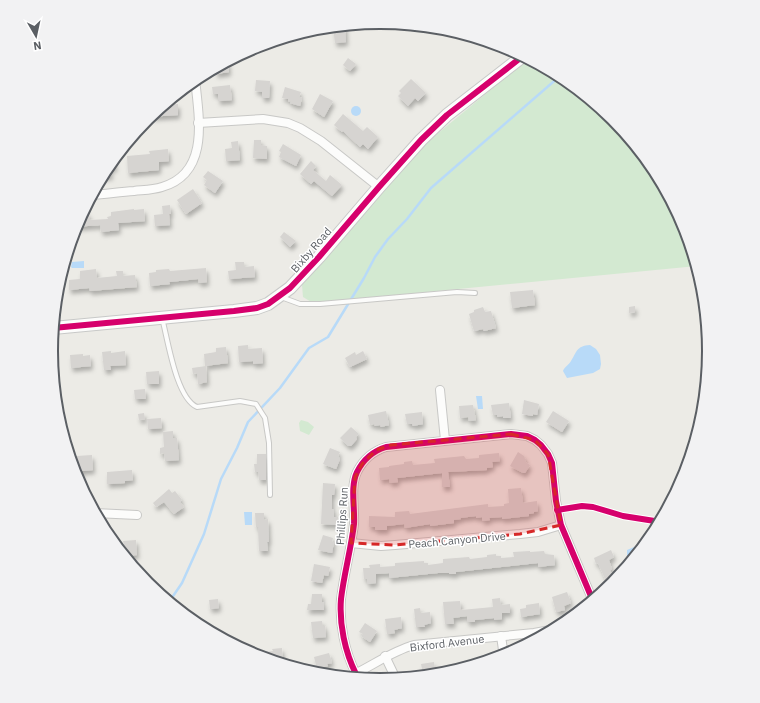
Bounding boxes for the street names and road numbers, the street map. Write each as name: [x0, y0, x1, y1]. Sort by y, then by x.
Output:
street label: Bixby Road: [288, 225, 334, 275]
street label: Phillips Run: [333, 486, 351, 546]
street label: Peach Canyon Drive: [408, 529, 506, 551]
street label: Bixford Avenue: [409, 631, 485, 655]

